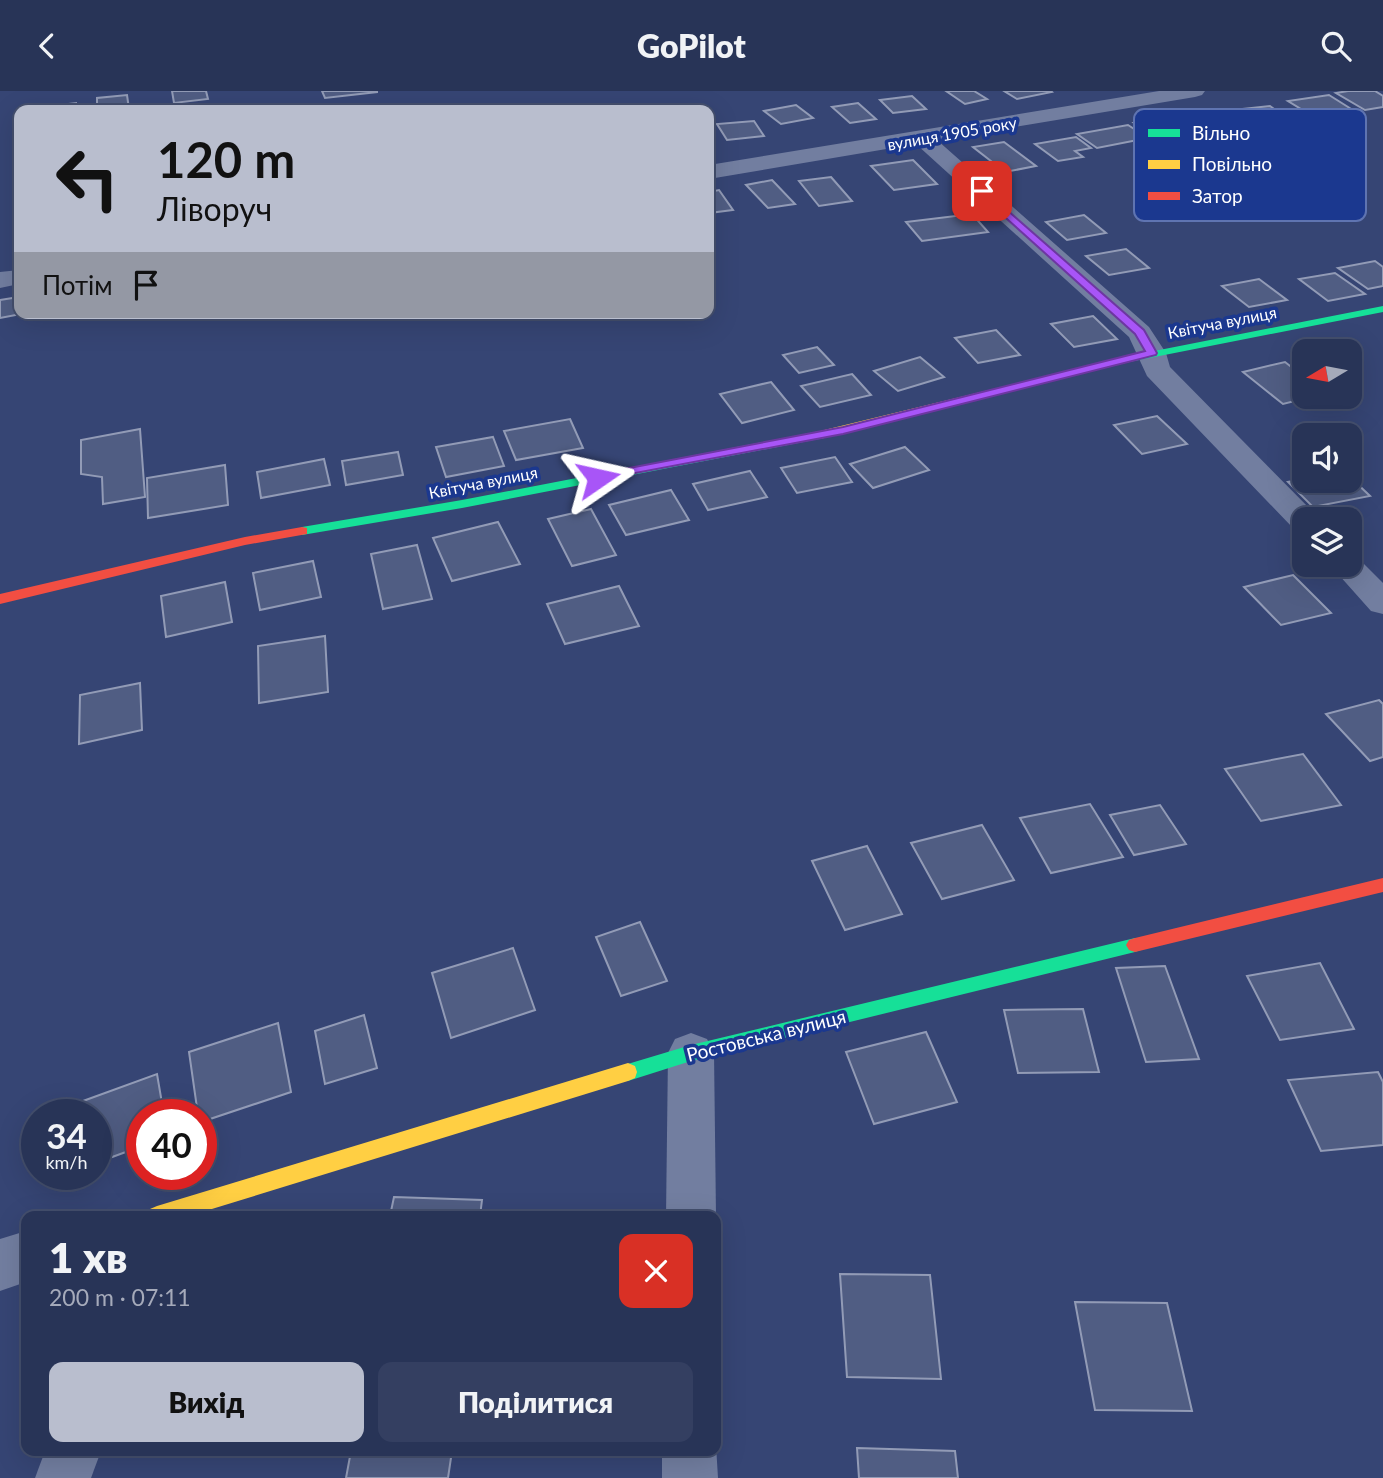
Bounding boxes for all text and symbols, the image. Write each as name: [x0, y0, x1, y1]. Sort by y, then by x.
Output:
text: GoPilot: [637, 26, 746, 65]
icon: back: [28, 27, 66, 65]
icon: search: [1317, 27, 1355, 65]
legend: [1134, 109, 1366, 221]
street label: вулиця 1905 року: [886, 112, 1019, 154]
text: Вільно: [1192, 121, 1250, 144]
text: 120 m: [157, 130, 295, 188]
icon: left: [42, 133, 133, 224]
text: Повільно: [1192, 152, 1272, 175]
pin: [952, 161, 1012, 221]
icon: arrive: [963, 172, 1001, 210]
text: Затор: [1192, 184, 1243, 207]
text: Ліворуч: [157, 189, 272, 228]
icon: arrive: [127, 266, 165, 304]
text: Потім: [42, 269, 113, 301]
street label: Квітуча вулиця: [1166, 302, 1278, 342]
north arrow: [1292, 339, 1362, 409]
map controls: [1292, 339, 1362, 577]
button: sound: [1292, 423, 1362, 493]
position arrow: [561, 441, 635, 515]
street label: Квітуча вулиця: [427, 462, 539, 502]
button: layers: [1292, 507, 1362, 577]
street label: Ростовська вулиця: [684, 1004, 848, 1066]
speed limit sign: 40: [126, 1099, 217, 1190]
text: 34: [46, 1114, 87, 1156]
text: km/h: [45, 1151, 88, 1173]
text: 1 хв: [49, 1232, 127, 1282]
button: close: [619, 1234, 693, 1308]
text: 200 m · 07:11: [49, 1283, 191, 1311]
button: Вихід: [49, 1362, 364, 1442]
button: Поділитися: [378, 1362, 693, 1442]

